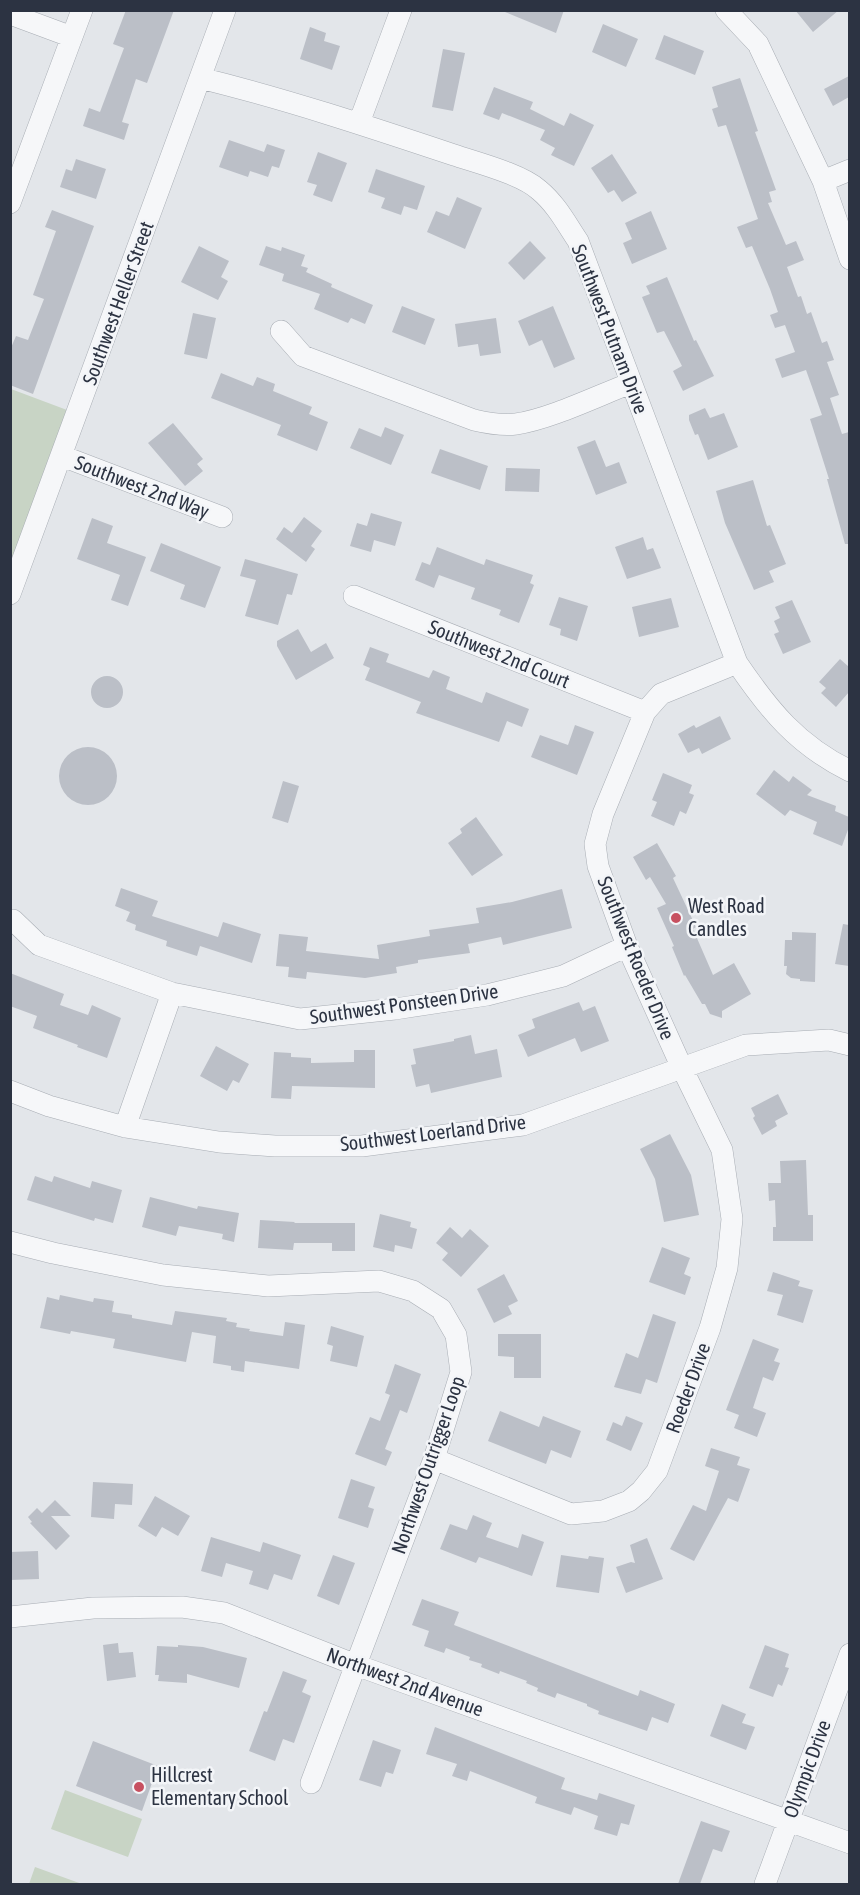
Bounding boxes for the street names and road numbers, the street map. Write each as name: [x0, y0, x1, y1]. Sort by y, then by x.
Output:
street label: Southwest Heller Street: [77, 218, 158, 388]
street label: Southwest Putnam Drive: [568, 241, 653, 417]
street label: Southwest 2nd Way: [72, 450, 213, 523]
street label: Southwest 2nd Court: [425, 615, 573, 692]
street label: Southwest Roeder Drive: [593, 873, 680, 1043]
street label: Southwest Ponsteen Drive: [308, 979, 500, 1028]
street label: Southwest Loerland Drive: [339, 1110, 527, 1155]
street label: Roeder Drive: [661, 1340, 714, 1436]
street label: Northwest Outrigger Loop: [386, 1373, 469, 1557]
street label: Northwest 2nd Avenue: [324, 1642, 487, 1721]
street label: Olympic Drive: [778, 1717, 835, 1821]

